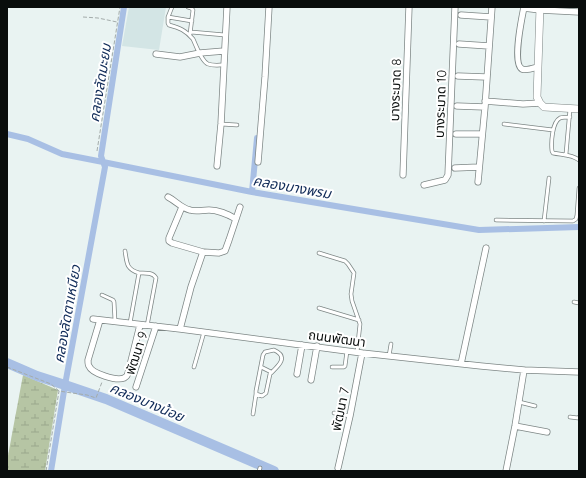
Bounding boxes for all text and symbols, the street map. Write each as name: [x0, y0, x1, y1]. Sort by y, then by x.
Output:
water label: คลองลัดมะยม: [85, 41, 115, 123]
street label: บางระมาด 8: [386, 58, 404, 122]
street label: บางระมาด 10: [431, 69, 449, 138]
water label: คลองบางพรม: [252, 171, 334, 203]
water label: คลองลัดตาเหนียว: [49, 262, 85, 365]
street label: ถนนพัฒนา: [307, 326, 367, 350]
street label: พัฒนา 9: [121, 329, 151, 377]
water label: คลองบางน้อย: [107, 378, 188, 426]
street label: พัฒนา 7: [328, 385, 352, 432]

